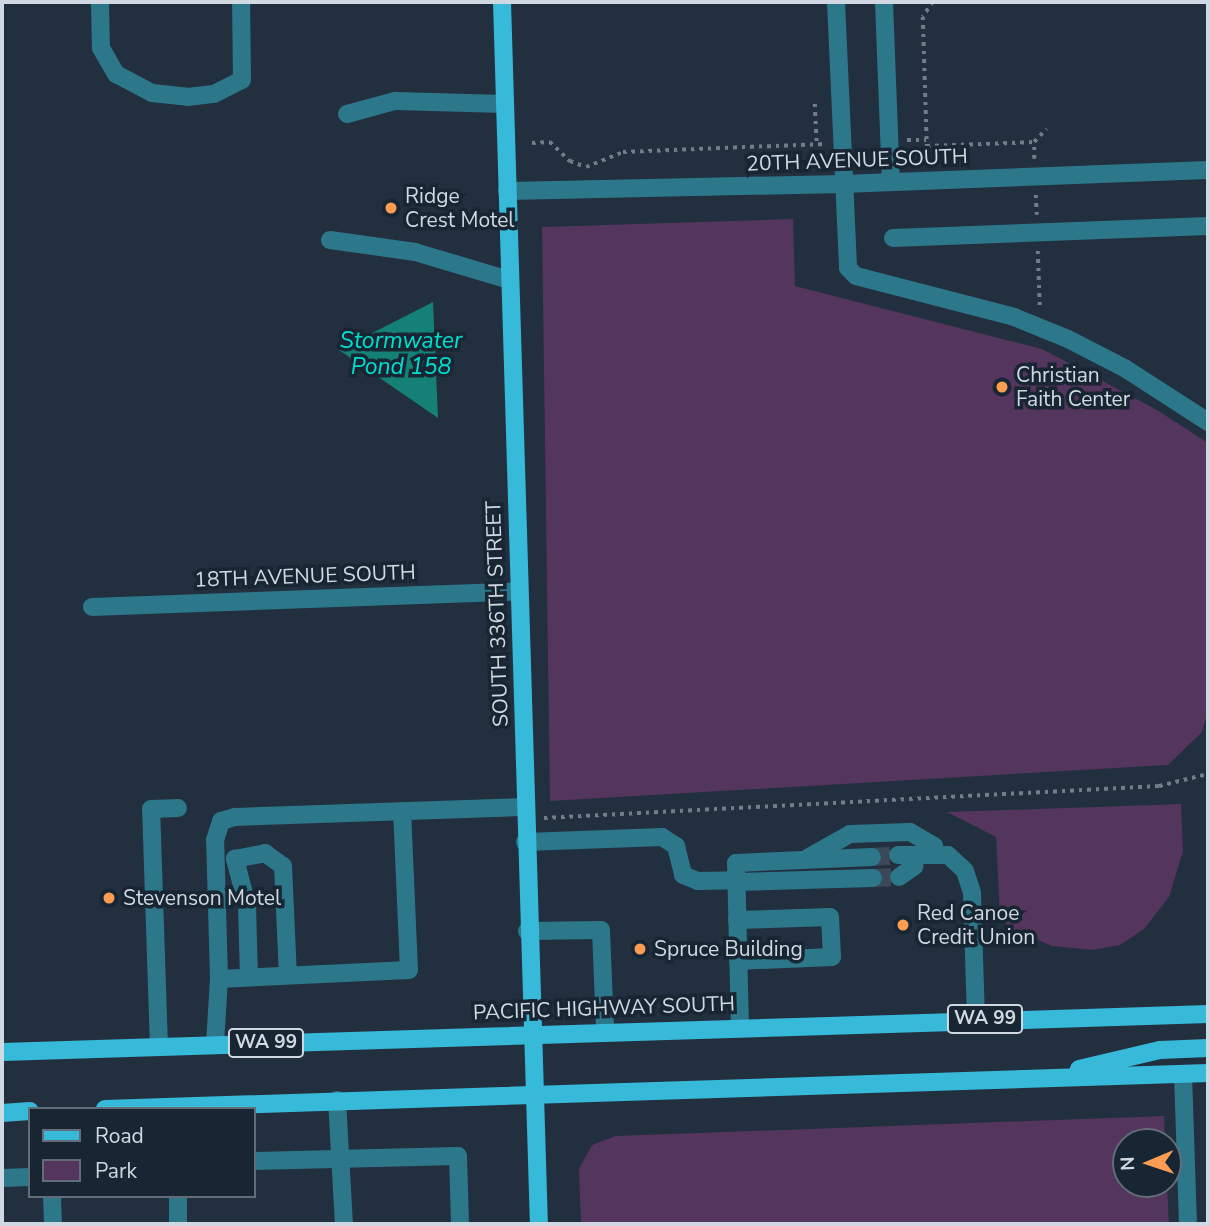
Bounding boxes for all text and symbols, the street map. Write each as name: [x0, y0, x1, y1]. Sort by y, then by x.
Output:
street label: 20TH AVENUE SOUTH: [746, 144, 968, 176]
place label: Ridge Crest Motel: [405, 183, 515, 233]
marker: Ridge Crest Motel: [383, 200, 399, 216]
water label: Stormwater Pond 158: [340, 327, 462, 381]
place label: Christian Faith Center: [1016, 362, 1130, 412]
marker: Christian Faith Center: [994, 379, 1010, 395]
street label: SOUTH 336TH STREET: [480, 500, 514, 728]
street label: 18TH AVENUE SOUTH: [194, 560, 416, 592]
place label: Stevenson Motel: [123, 885, 281, 911]
marker: Stevenson Motel: [101, 890, 117, 906]
place label: Red Canoe Credit Union: [917, 900, 1035, 950]
marker: Red Canoe Credit Union: [895, 917, 911, 933]
place label: Spruce Building: [654, 936, 803, 962]
marker: Spruce Building: [632, 941, 648, 957]
street label: PACIFIC HIGHWAY SOUTH: [473, 991, 735, 1025]
road number: WA 99: [946, 1004, 1024, 1035]
road number: WA 99: [228, 1028, 304, 1058]
legend: [28, 1107, 256, 1198]
text: Road: [95, 1122, 144, 1150]
north arrow: [1112, 1128, 1182, 1198]
text: N: [1115, 1156, 1141, 1171]
text: Park: [95, 1157, 137, 1185]

